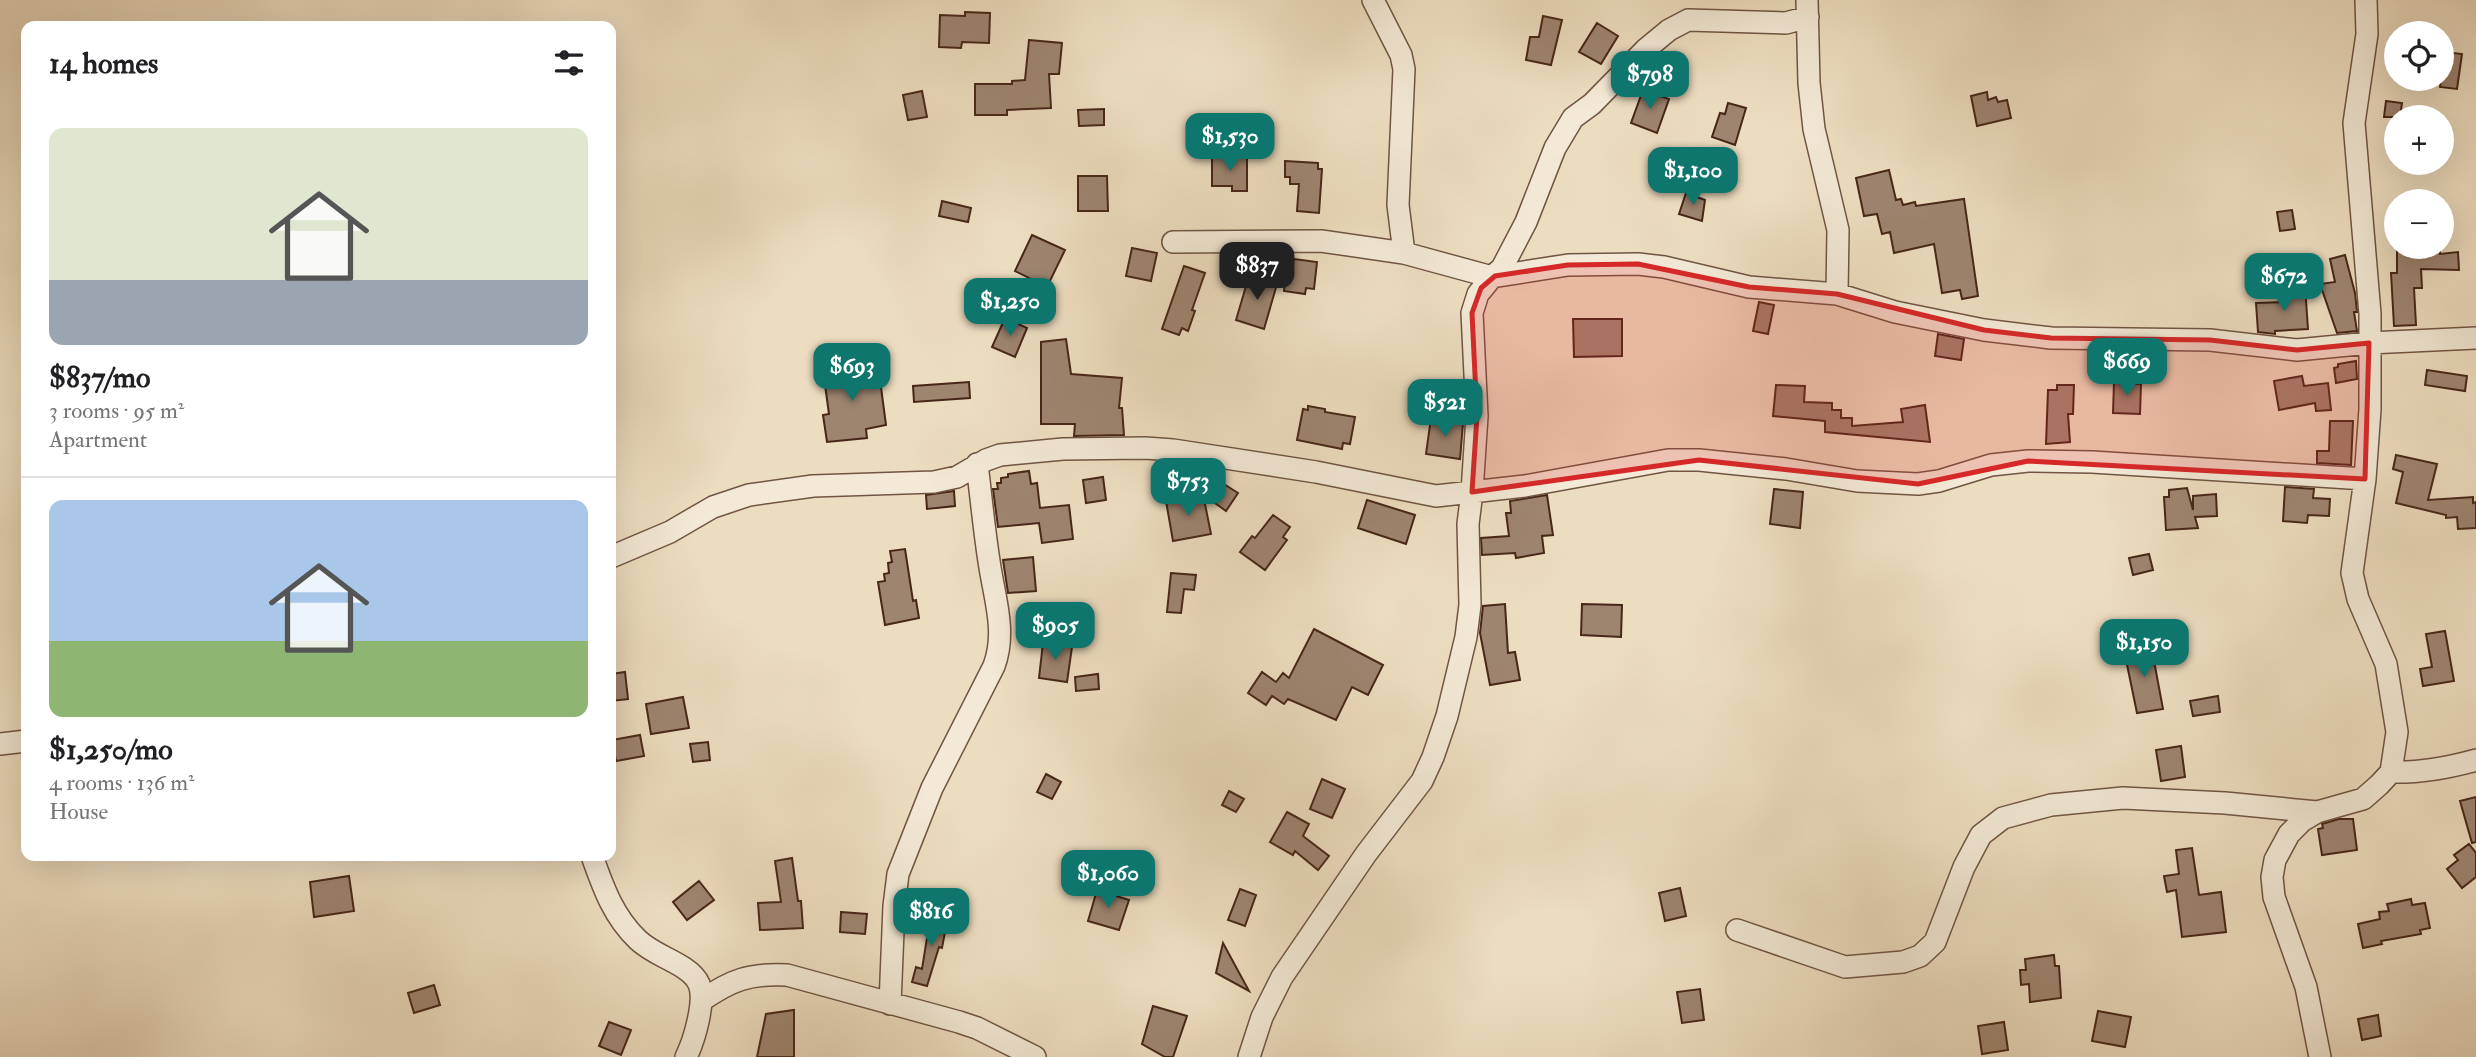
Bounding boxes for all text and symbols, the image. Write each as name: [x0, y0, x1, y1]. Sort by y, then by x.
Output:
map controls: [2384, 21, 2454, 259]
button: locate: [2384, 21, 2454, 91]
icon: filters: [550, 44, 588, 82]
text: 14 homes: [49, 45, 158, 82]
pin: $798: [1609, 52, 1691, 111]
text: $798: [1627, 59, 1673, 88]
button: +: [2384, 105, 2454, 175]
pin: $1,530: [1173, 114, 1287, 173]
text: $1,530: [1201, 121, 1259, 150]
pin: $1,100: [1636, 148, 1750, 207]
text: $1,100: [1664, 155, 1722, 184]
icon: home: [256, 173, 382, 299]
button: −: [2384, 189, 2454, 259]
pin: $837: [1216, 243, 1298, 302]
text: $837: [1235, 250, 1279, 279]
pin: $672: [2243, 254, 2325, 313]
text: $672: [2261, 261, 2307, 290]
pin: $1,250: [953, 278, 1067, 338]
text: $1,250: [980, 286, 1040, 315]
pin: $669: [2086, 338, 2168, 398]
pin: $693: [811, 344, 893, 403]
text: $669: [2103, 346, 2151, 375]
text: $693: [829, 351, 875, 380]
text: $837/mo: [49, 359, 150, 396]
pin: $521: [1404, 380, 1486, 439]
text: $521: [1424, 387, 1466, 416]
text: 3 rooms · 95 m²: [49, 396, 184, 425]
text: Apartment: [49, 425, 147, 454]
pin: $753: [1147, 458, 1229, 518]
text: $753: [1167, 466, 1209, 495]
icon: home: [256, 545, 382, 671]
pin: $905: [1014, 602, 1096, 662]
text: $905: [1032, 610, 1078, 639]
pin: $1,150: [2087, 620, 2201, 679]
text: $1,150: [2116, 627, 2172, 656]
text: $1,250/mo: [49, 731, 173, 768]
text: 4 rooms · 136 m²: [49, 768, 195, 797]
text: House: [49, 797, 108, 826]
pin: $1,060: [1051, 850, 1165, 910]
text: $1,060: [1077, 858, 1139, 887]
pin: $816: [890, 888, 972, 948]
text: $816: [909, 896, 953, 925]

